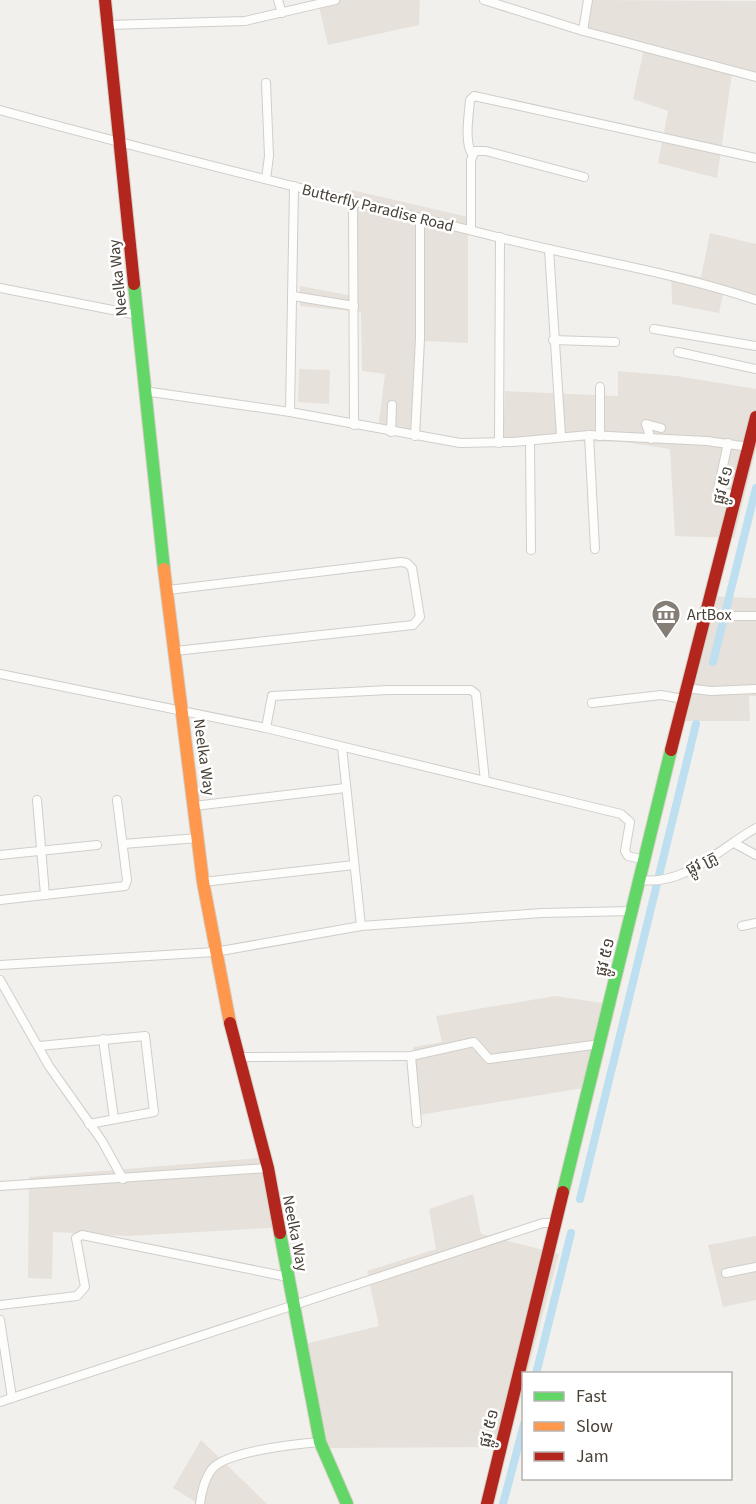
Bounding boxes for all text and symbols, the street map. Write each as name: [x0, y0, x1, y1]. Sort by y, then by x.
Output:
street label: Butterfly Paradise Road: [299, 178, 456, 238]
street label: Neelka Way: [103, 238, 133, 317]
street label: ផ្លូវ ៥១: [707, 464, 741, 508]
museum icon: ArtBox: [650, 598, 682, 640]
place label: ArtBox: [687, 604, 732, 626]
street label: Neelka Way: [188, 717, 220, 797]
street label: ផ្លូវ គ្រូ: [682, 846, 722, 883]
street label: ផ្លូវ ៥១: [590, 936, 623, 979]
street label: Neelka Way: [277, 1193, 313, 1274]
legend: [522, 1372, 732, 1480]
text: Fast: [576, 1384, 607, 1409]
street label: ផ្លូវ ៥១: [474, 1407, 507, 1450]
text: Slow: [576, 1414, 613, 1439]
text: Jam: [576, 1444, 609, 1469]

